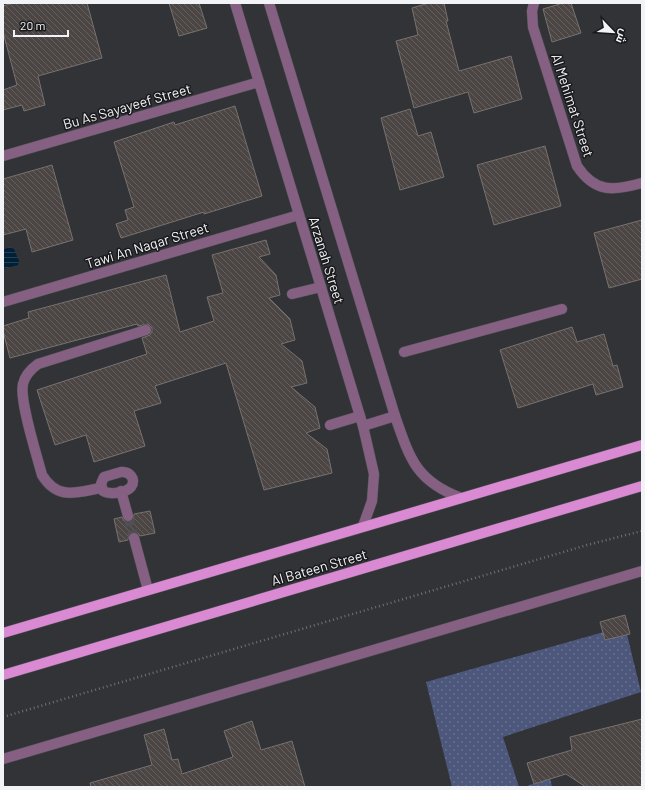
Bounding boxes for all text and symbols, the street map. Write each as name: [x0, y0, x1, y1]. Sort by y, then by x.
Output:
scale bar: [14, 12, 68, 38]
north arrow: [593, 12, 633, 52]
text: 20 m: [20, 18, 46, 32]
text: ش: [613, 27, 631, 46]
street label: Al Mehimat Street: [548, 51, 598, 159]
street label: Bu As Sayayeef Street: [61, 80, 193, 132]
street label: Arzanah Street: [306, 214, 348, 306]
street label: Tawi An Naqar Street: [83, 218, 211, 272]
street label: Al Bateen Street: [269, 545, 369, 589]

